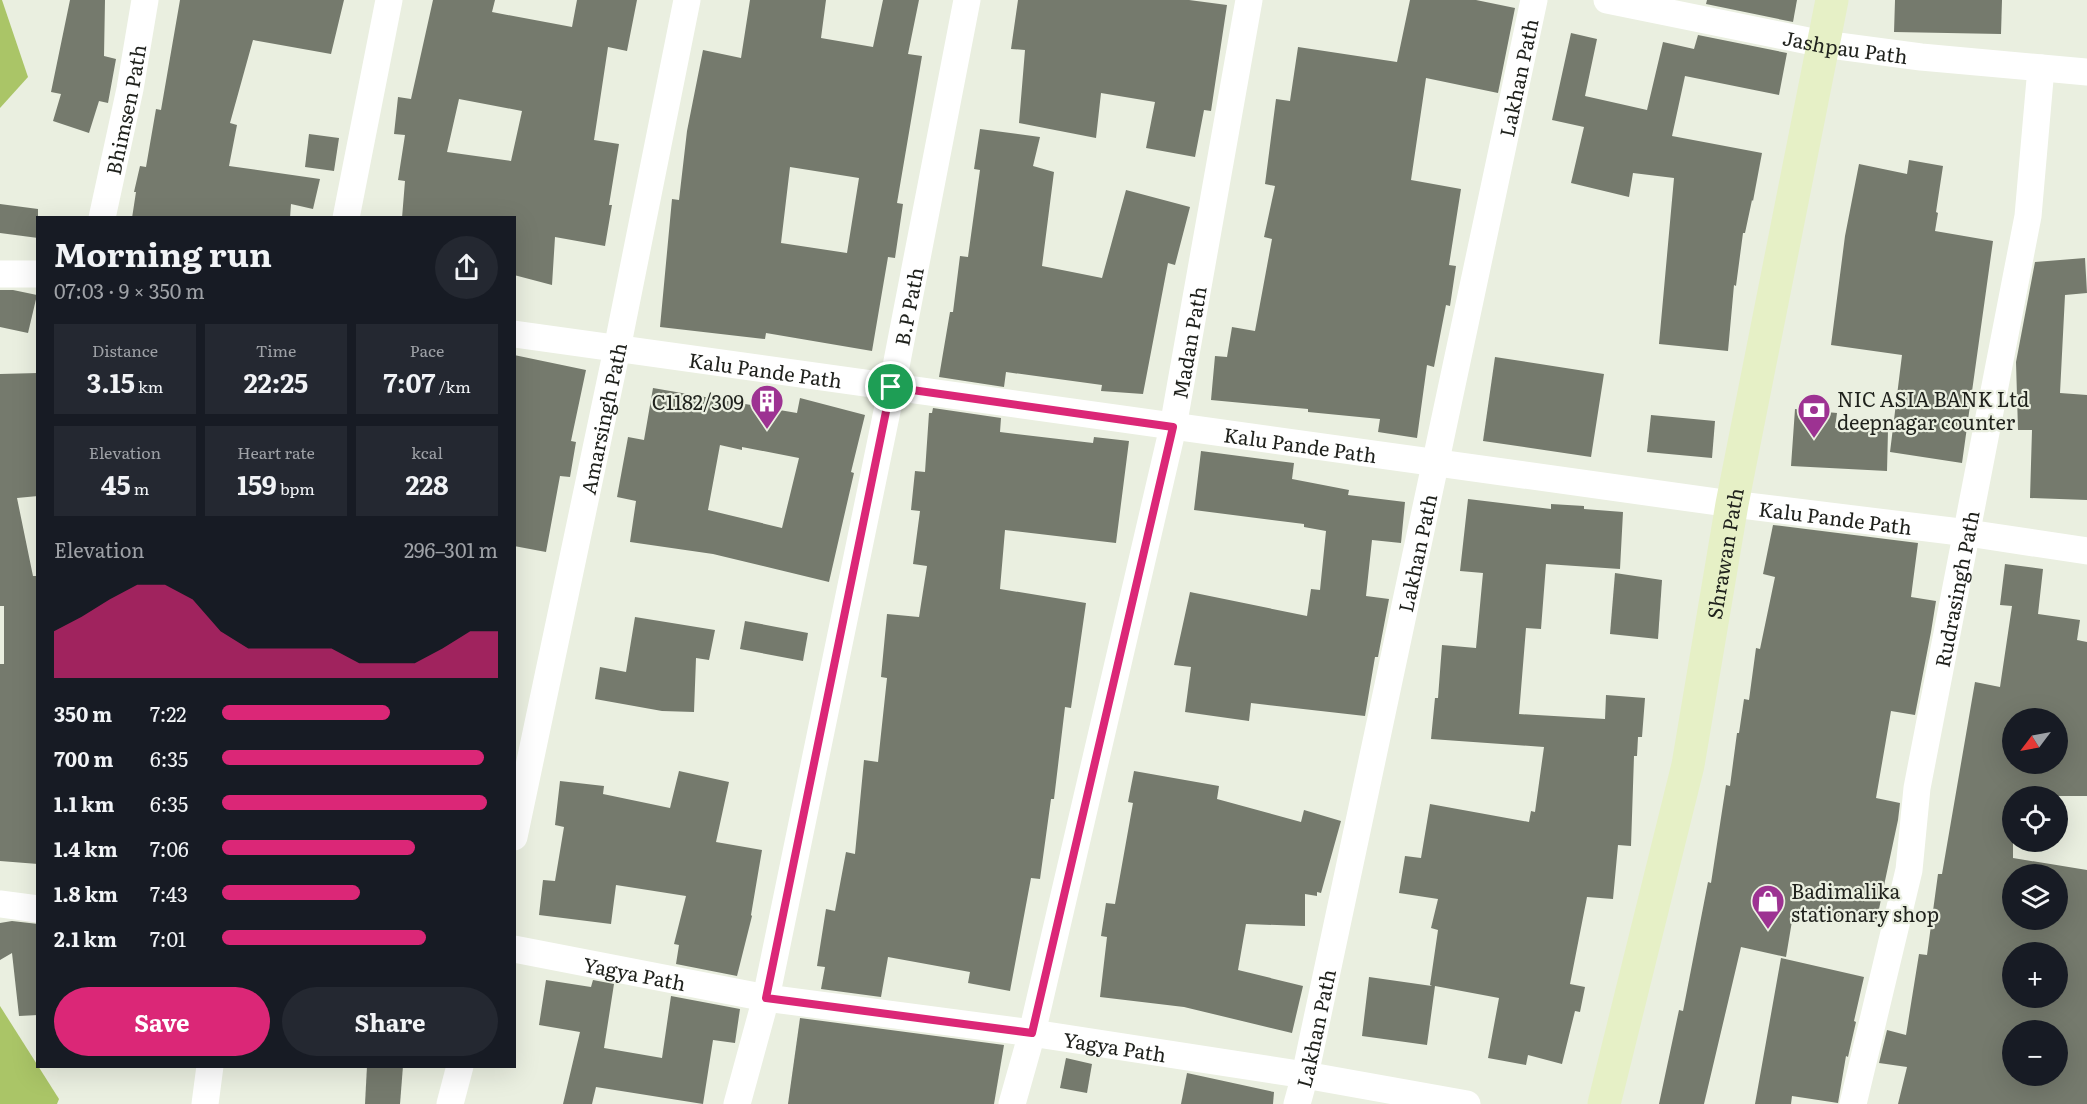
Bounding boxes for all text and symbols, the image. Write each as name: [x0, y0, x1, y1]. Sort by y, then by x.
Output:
street label: Lakhan Path: [1490, 15, 1545, 139]
street label: Jashpau Path: [1780, 21, 1910, 70]
street label: Bhimsen Path: [97, 42, 152, 177]
text: Morning run: [54, 228, 272, 277]
button: share: [435, 236, 498, 299]
street label: B.P Path: [885, 264, 930, 348]
text: 07:03 · 9 × 350 m: [54, 275, 205, 305]
street label: Madan Path: [1163, 284, 1213, 401]
text: Distance: [92, 338, 158, 362]
text: Time: [256, 338, 296, 362]
text: Pace: [410, 338, 444, 362]
street label: Amarsingh Path: [572, 340, 633, 497]
street label: Kalu Pande Path: [687, 344, 844, 395]
pin: [865, 361, 916, 412]
text: 3.15: [87, 362, 135, 401]
text: 22:25: [244, 362, 308, 401]
text: 7:07: [383, 362, 436, 401]
icon: arrive: [874, 370, 907, 403]
text: km: [135, 374, 163, 398]
text: /km: [436, 374, 471, 398]
building icon: C1182/309: [749, 383, 785, 430]
place label: NIC ASIA BANK Ltd deepnagar counter: [1837, 383, 2029, 436]
place label: C1182/309: [652, 386, 744, 416]
bank icon: NIC ASIA BANK Ltd deepnagar counter: [1796, 392, 1832, 439]
street label: Kalu Pande Path: [1222, 418, 1379, 469]
text: Elevation: [89, 440, 161, 464]
text: Heart rate: [237, 440, 315, 464]
text: kcal: [411, 440, 443, 464]
text: 45: [101, 464, 131, 503]
text: 159: [237, 464, 277, 503]
text: 228: [405, 464, 449, 503]
text: m: [131, 476, 149, 500]
text: bpm: [277, 476, 315, 500]
street label: Shrawan Path: [1698, 485, 1750, 621]
street label: Lakhan Path: [1389, 491, 1443, 615]
street label: Kalu Pande Path: [1757, 492, 1914, 541]
street label: Rudrasingh Path: [1926, 508, 1986, 670]
text: Elevation: [54, 534, 144, 564]
text: 296–301 m: [404, 534, 498, 564]
text: 350 m: [54, 698, 112, 728]
text: 7:22: [150, 698, 186, 728]
north arrow: [2002, 708, 2068, 774]
map controls: [2002, 708, 2068, 1086]
text: 700 m: [54, 743, 113, 773]
text: 6:35: [150, 743, 188, 773]
button: locate: [2002, 786, 2068, 852]
text: 1.1 km: [54, 788, 114, 818]
text: 6:35: [150, 788, 188, 818]
text: 1.4 km: [54, 833, 118, 863]
text: 7:06: [150, 833, 189, 863]
button: layers: [2002, 864, 2068, 930]
place label: Badimalika stationary shop: [1791, 875, 1939, 928]
text: 1.8 km: [54, 878, 118, 908]
text: 7:43: [150, 878, 188, 908]
shop icon: Badimalika stationary shop: [1750, 883, 1786, 930]
text: 2.1 km: [54, 923, 117, 953]
text: 7:01: [150, 923, 186, 953]
button: +: [2002, 942, 2068, 1008]
street label: Yagya Path: [581, 948, 689, 997]
street label: Lakhan Path: [1287, 966, 1342, 1091]
button: Save: [54, 987, 270, 1056]
button: Share: [282, 987, 498, 1056]
button: −: [2002, 1020, 2068, 1086]
street label: Yagya Path: [1061, 1023, 1169, 1068]

